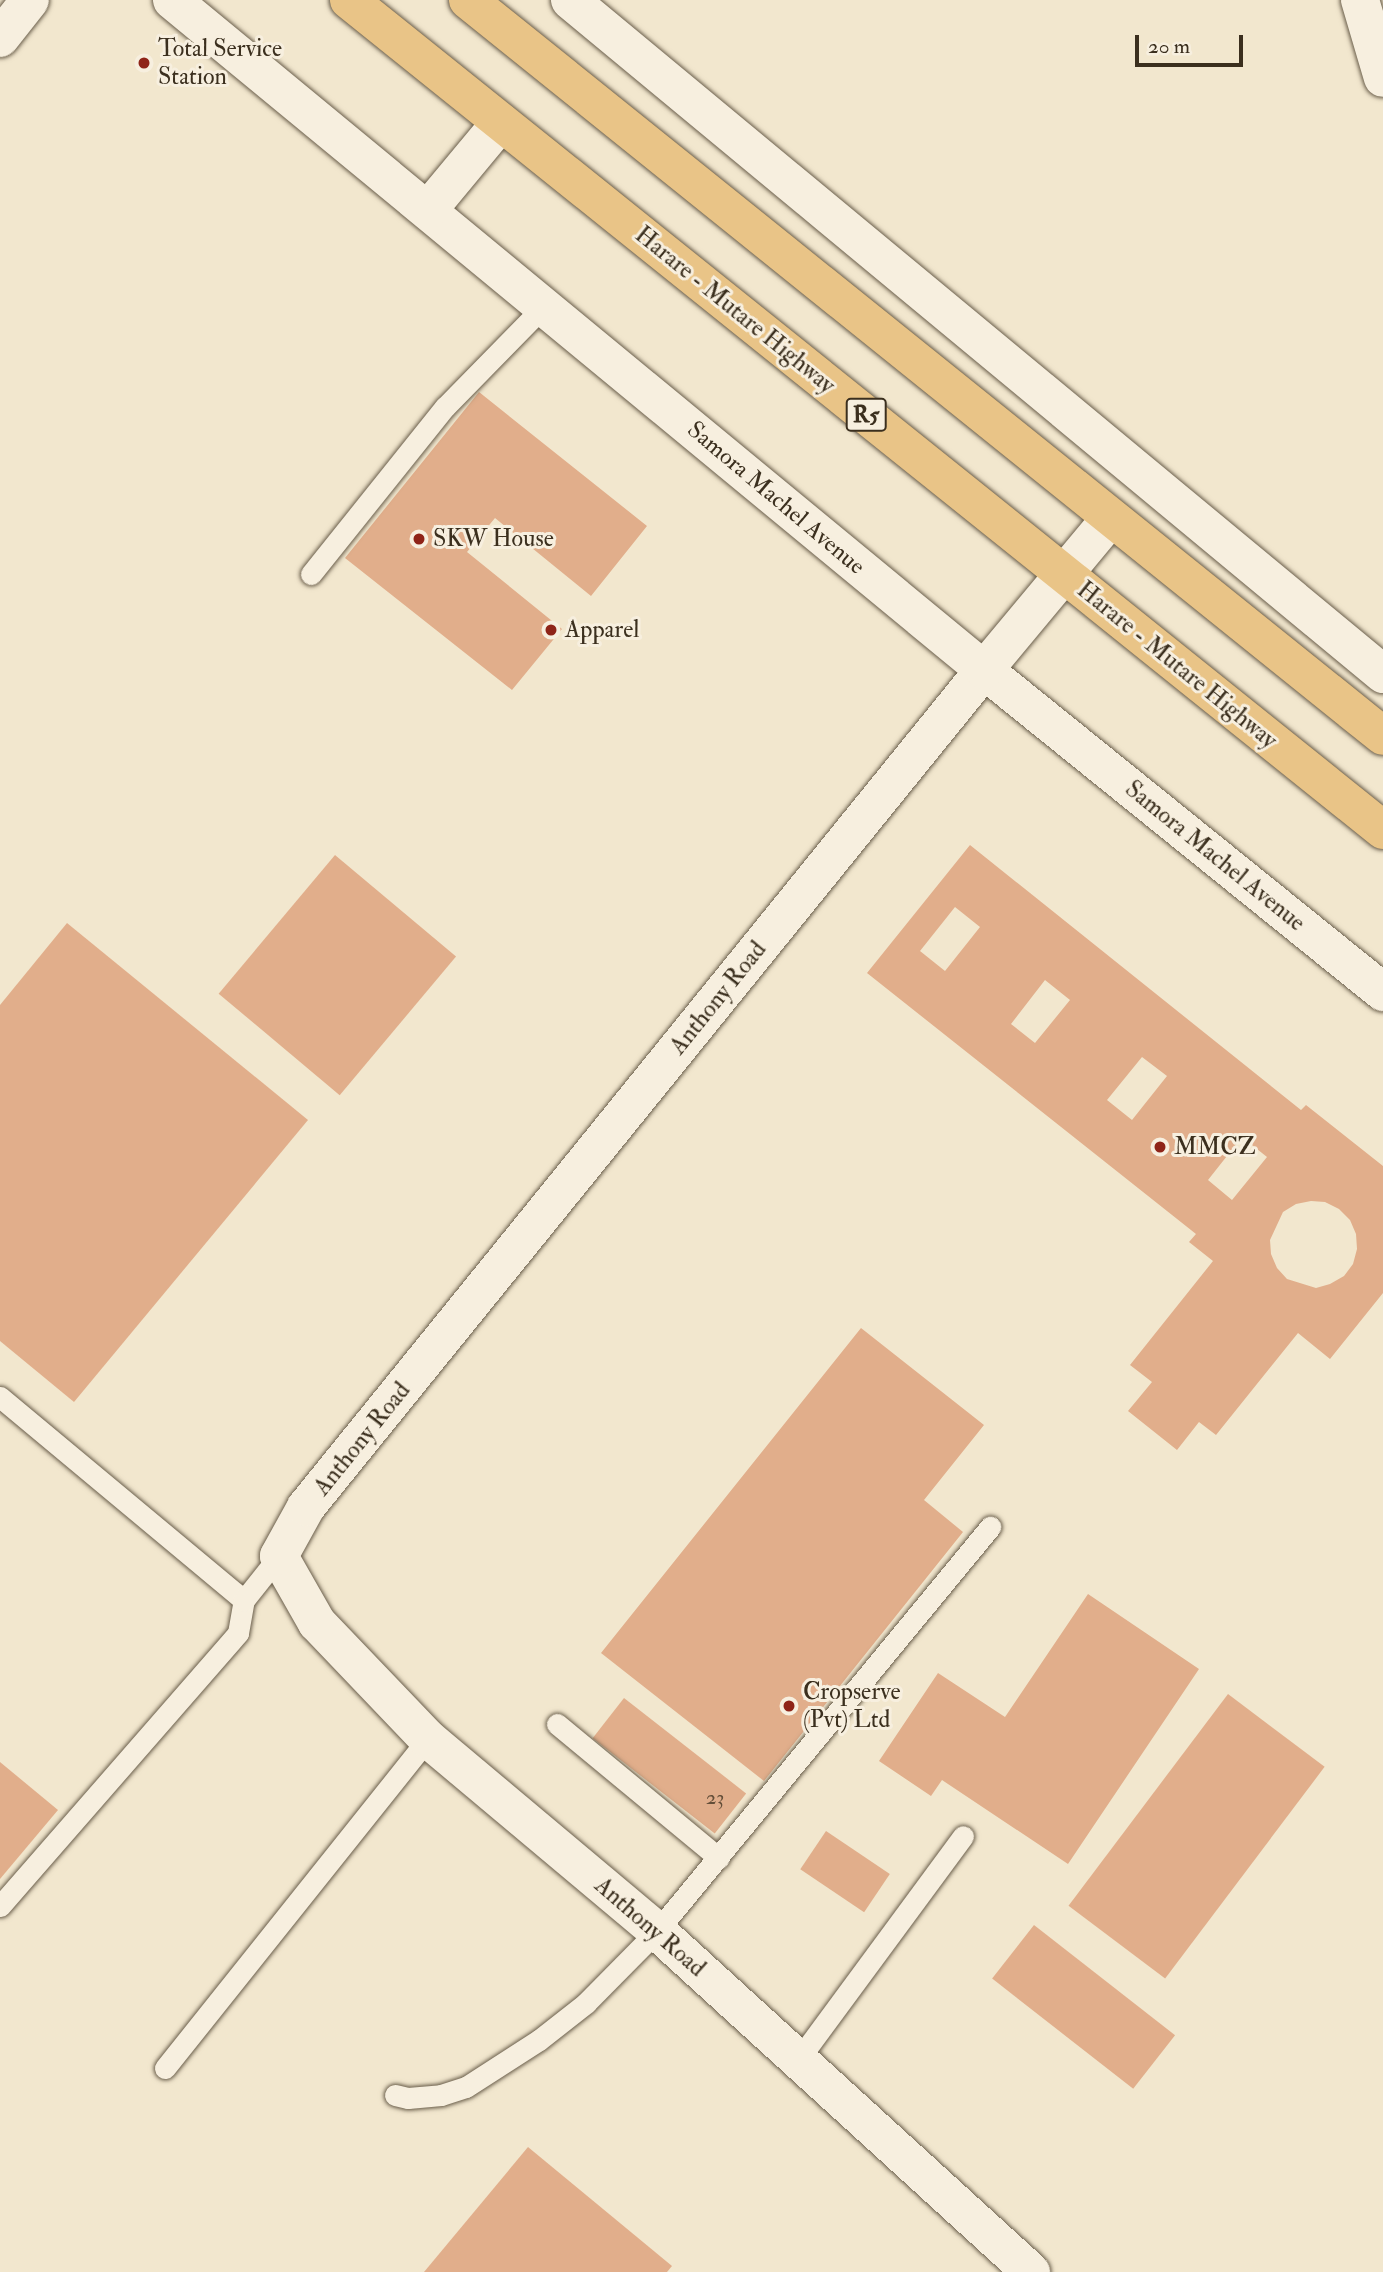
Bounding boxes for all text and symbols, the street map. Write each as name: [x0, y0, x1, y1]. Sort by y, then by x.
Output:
scale bar: [1138, 21, 1246, 65]
text: 20 m: [1148, 33, 1190, 60]
place label: Total Service Station: [158, 35, 282, 91]
marker: Total Service Station: [136, 55, 152, 71]
street label: Harare - Mutare Highway: [629, 220, 841, 400]
road number: R5: [845, 396, 887, 434]
street label: Samora Machel Avenue: [681, 415, 871, 581]
place label: SKW House: [433, 525, 554, 553]
marker: SKW House: [411, 531, 427, 547]
street label: Harare - Mutare Highway: [1071, 575, 1283, 755]
place label: Apparel: [565, 616, 639, 644]
marker: Apparel: [543, 622, 559, 638]
street label: Samora Machel Avenue: [1119, 775, 1311, 937]
street label: Anthony Road: [664, 936, 772, 1060]
place label: MMCZ: [1174, 1133, 1256, 1161]
marker: MMCZ: [1152, 1139, 1168, 1155]
street label: Anthony Road: [308, 1377, 416, 1501]
place label: Cropserve (Pvt) Ltd: [803, 1678, 900, 1734]
marker: Cropserve (Pvt) Ltd: [781, 1698, 797, 1714]
house number: 23: [706, 1785, 724, 1811]
street label: Anthony Road: [589, 1871, 711, 1983]

